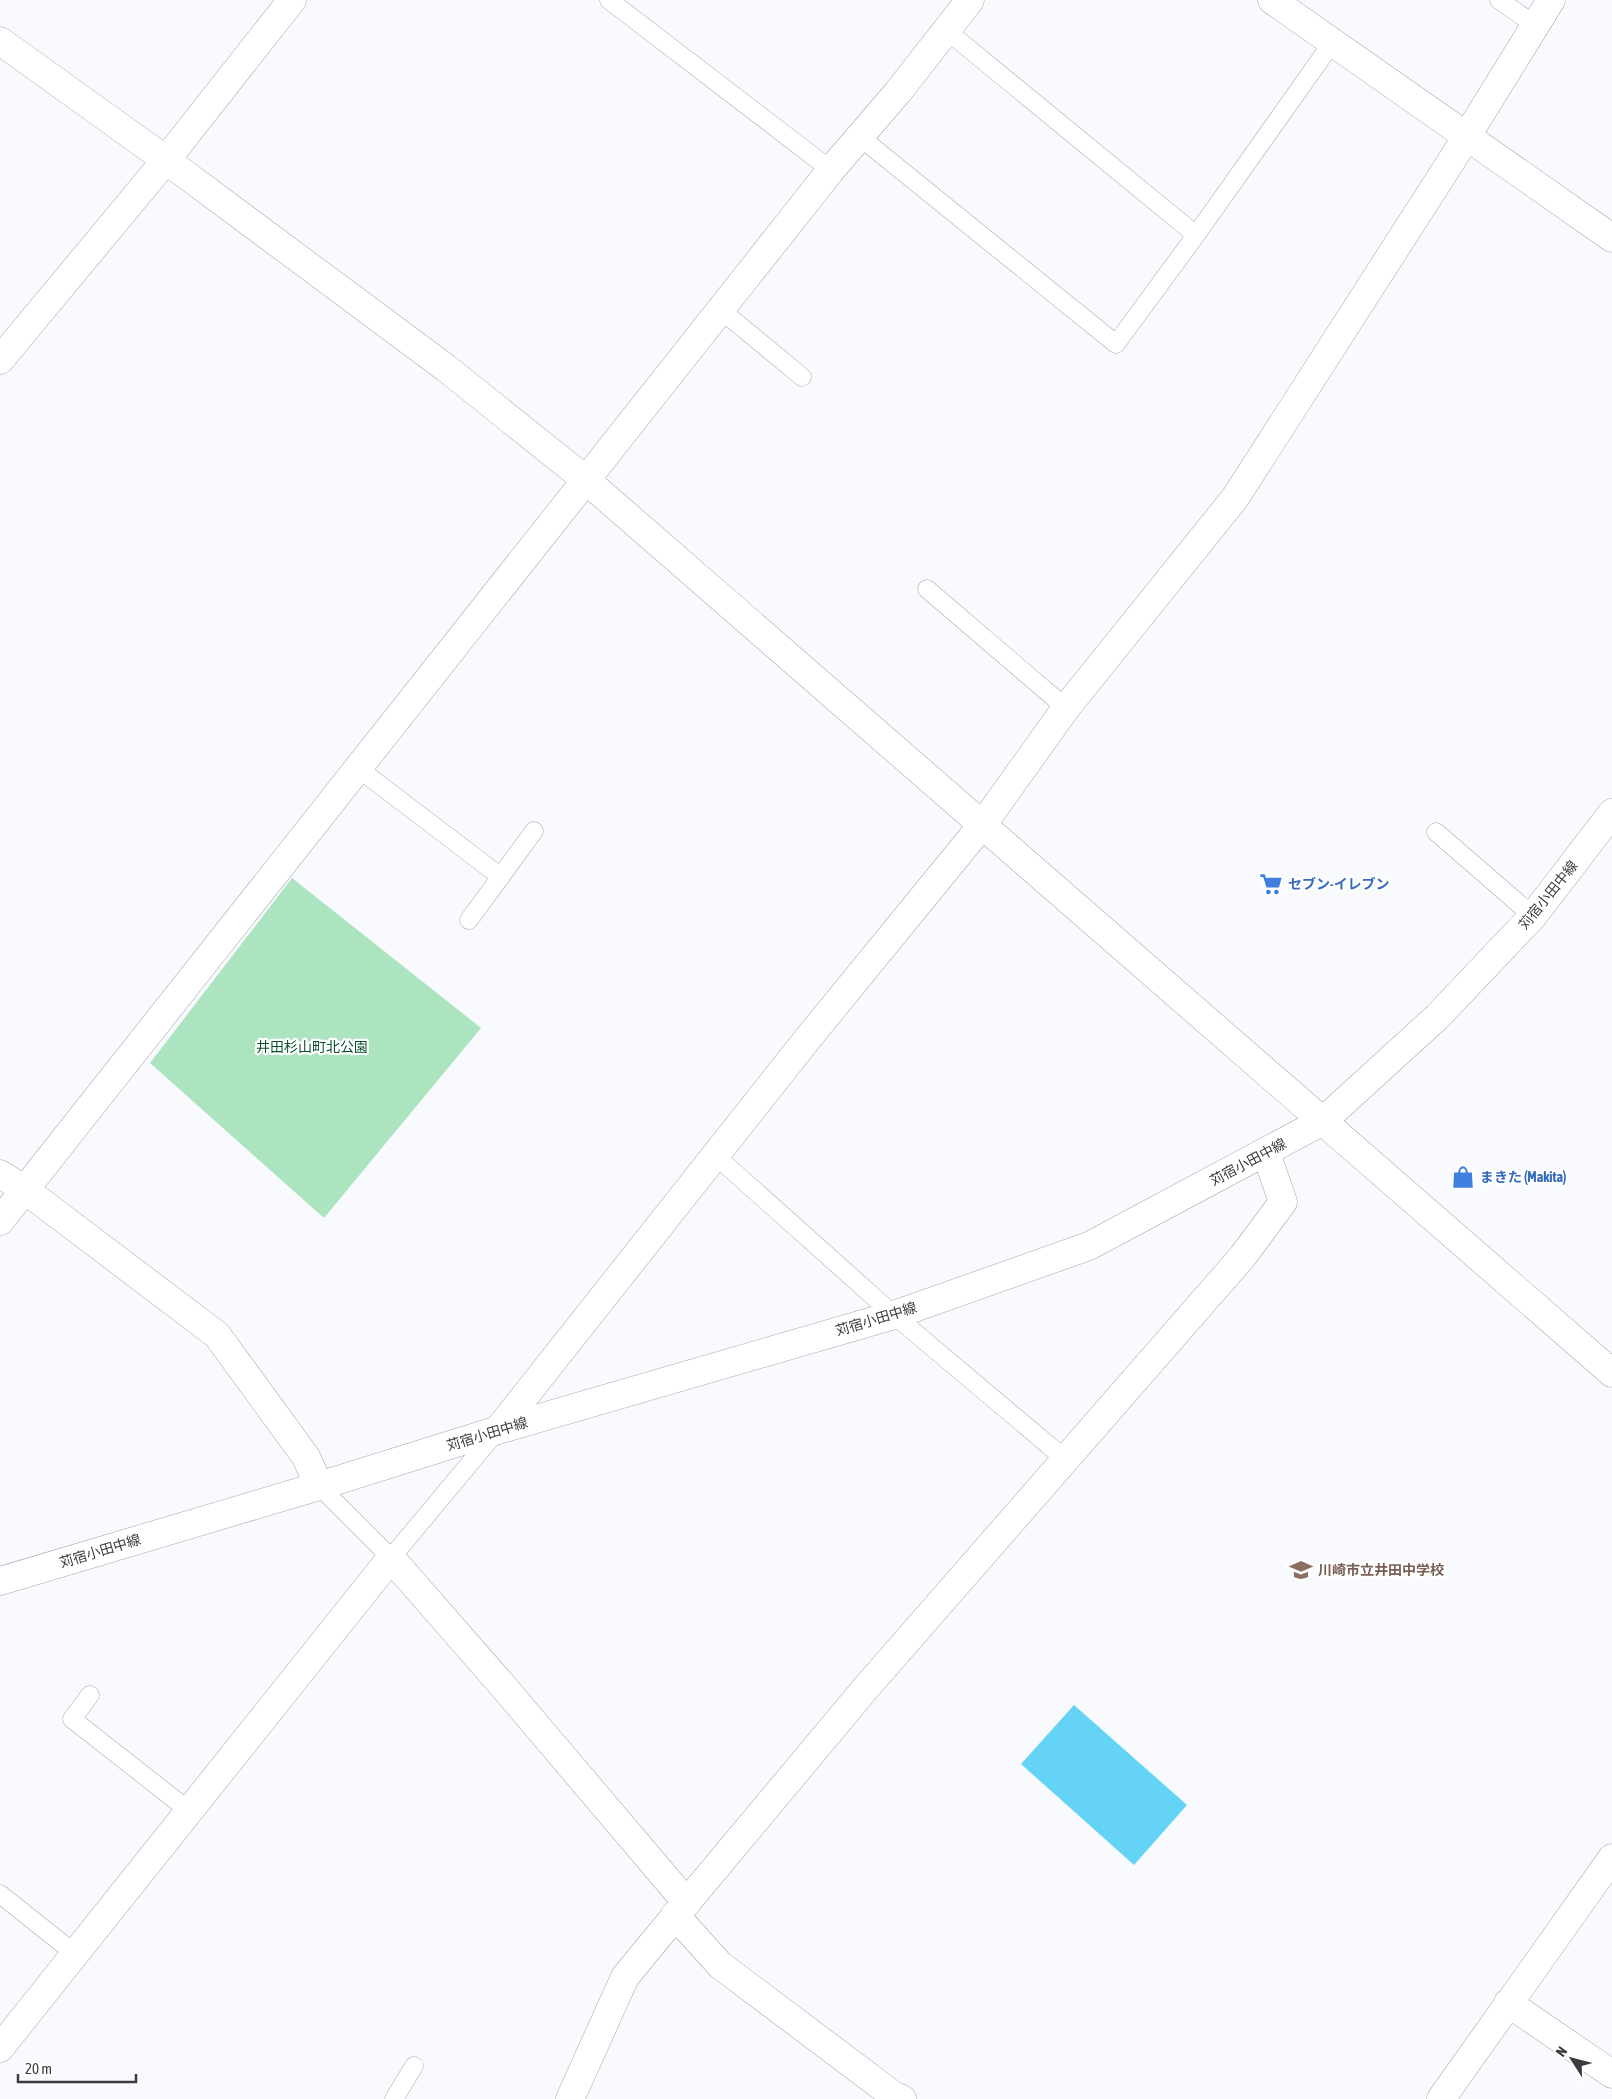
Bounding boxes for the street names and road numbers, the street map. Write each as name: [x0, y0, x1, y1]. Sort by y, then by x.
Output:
street label: 苅宿小田中線: [1515, 857, 1581, 933]
street label: 苅宿小田中線: [1207, 1135, 1289, 1189]
street label: 苅宿小田中線: [833, 1299, 919, 1339]
street label: 苅宿小田中線: [444, 1414, 530, 1454]
street label: 苅宿小田中線: [57, 1531, 143, 1571]

